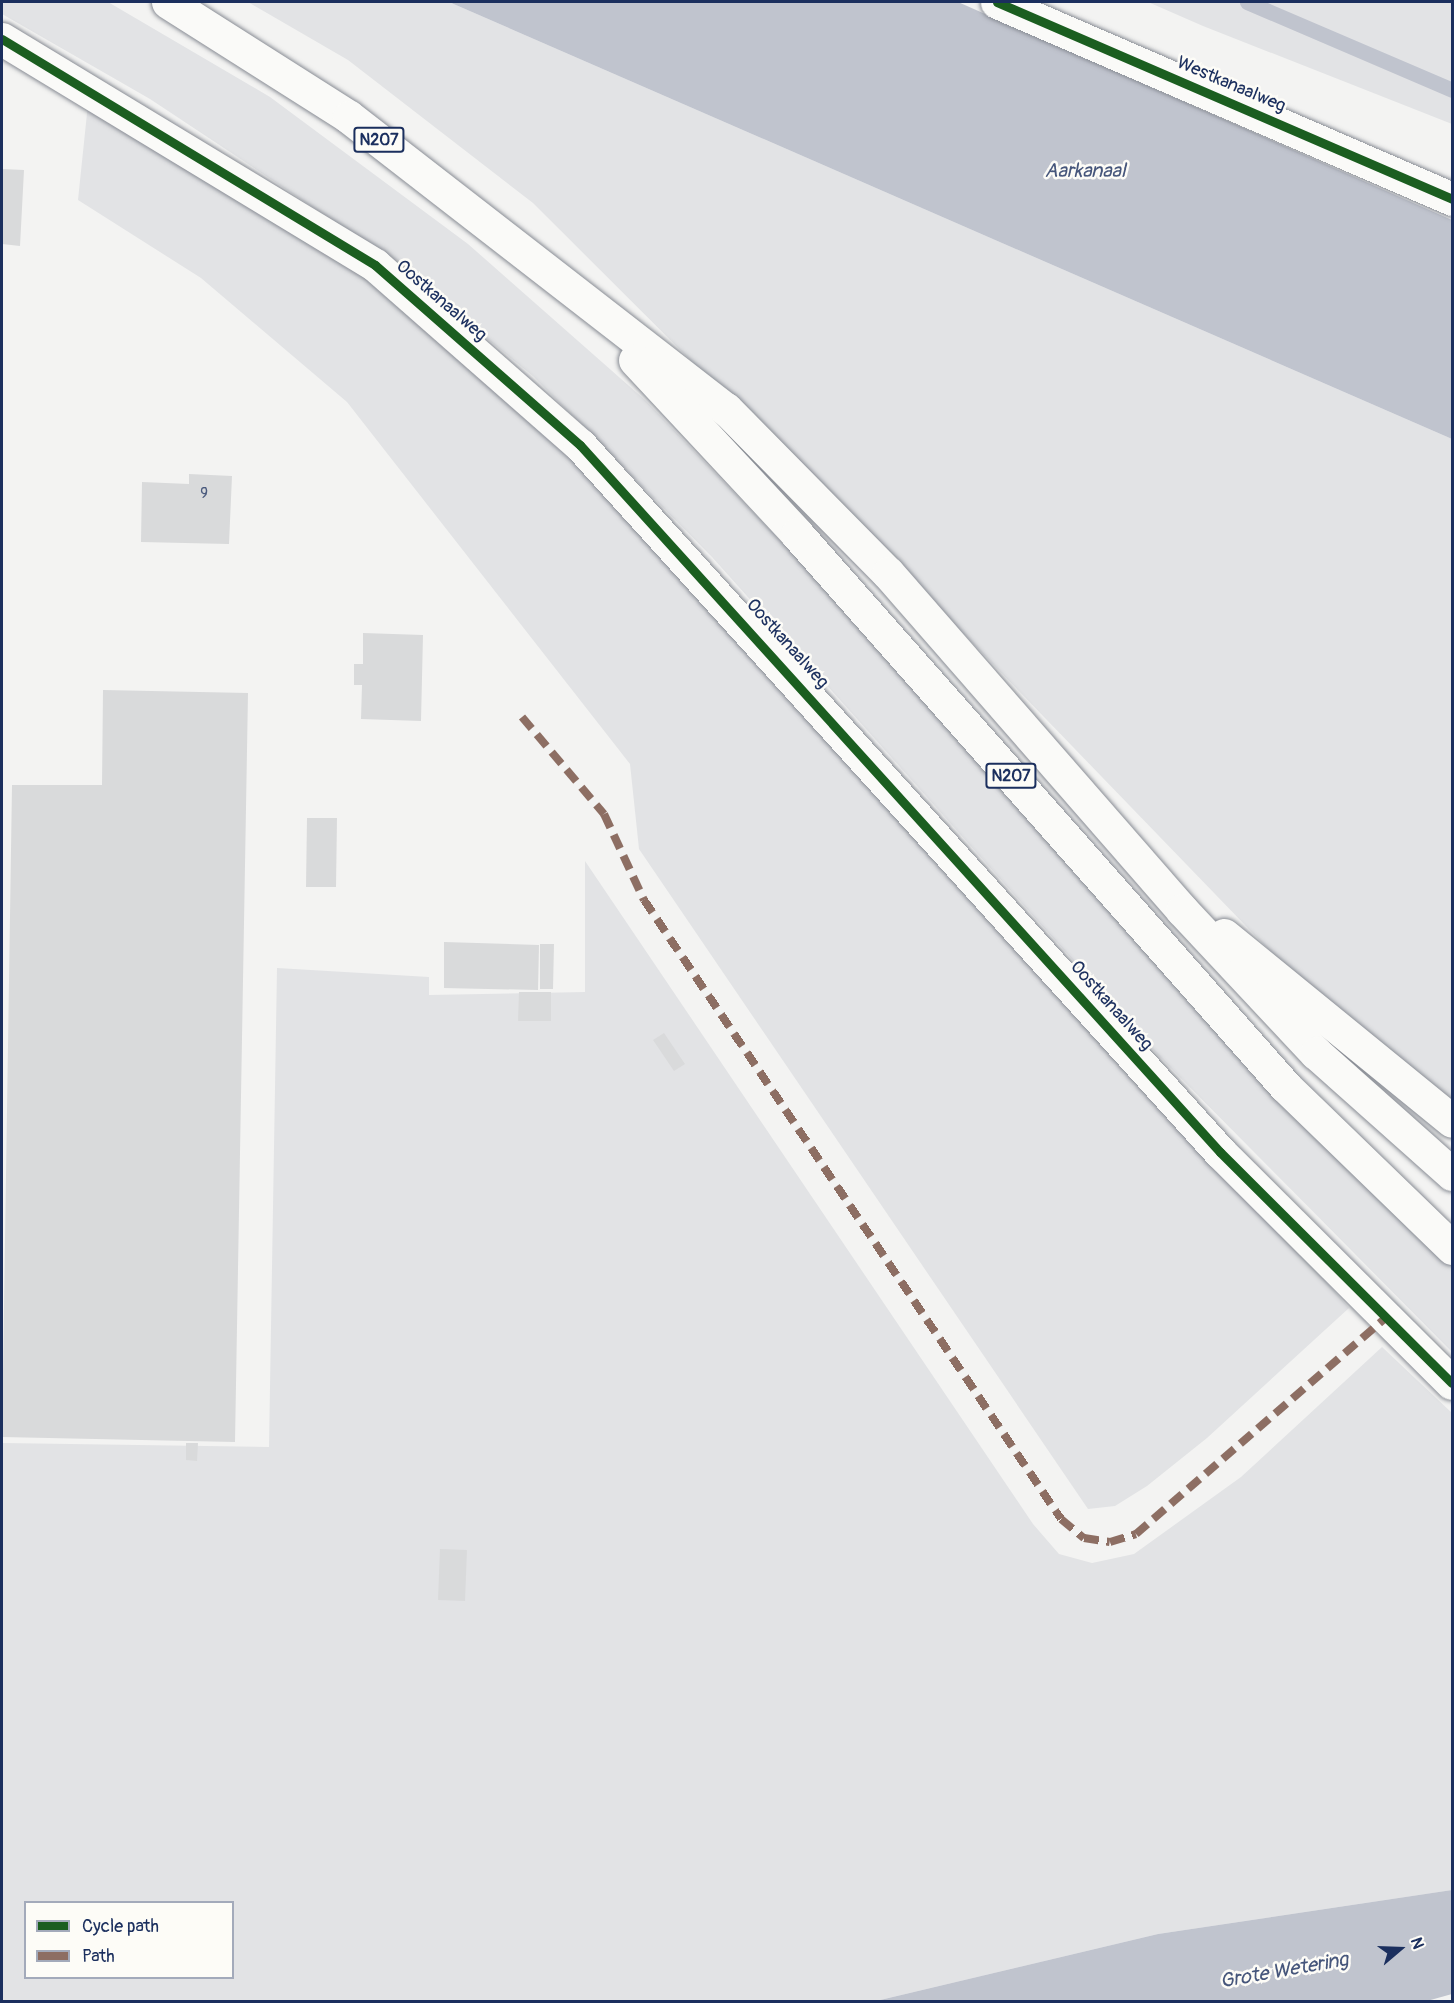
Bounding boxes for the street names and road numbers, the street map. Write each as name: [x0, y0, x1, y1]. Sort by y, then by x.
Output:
street label: Westkanaalweg: [1173, 52, 1289, 118]
road number: N207: [352, 127, 406, 153]
street label: Oostkanaalweg: [391, 256, 491, 346]
street label: Oostkanaalweg: [741, 595, 833, 693]
road number: N207: [984, 763, 1038, 789]
street label: Oostkanaalweg: [1065, 957, 1157, 1055]

